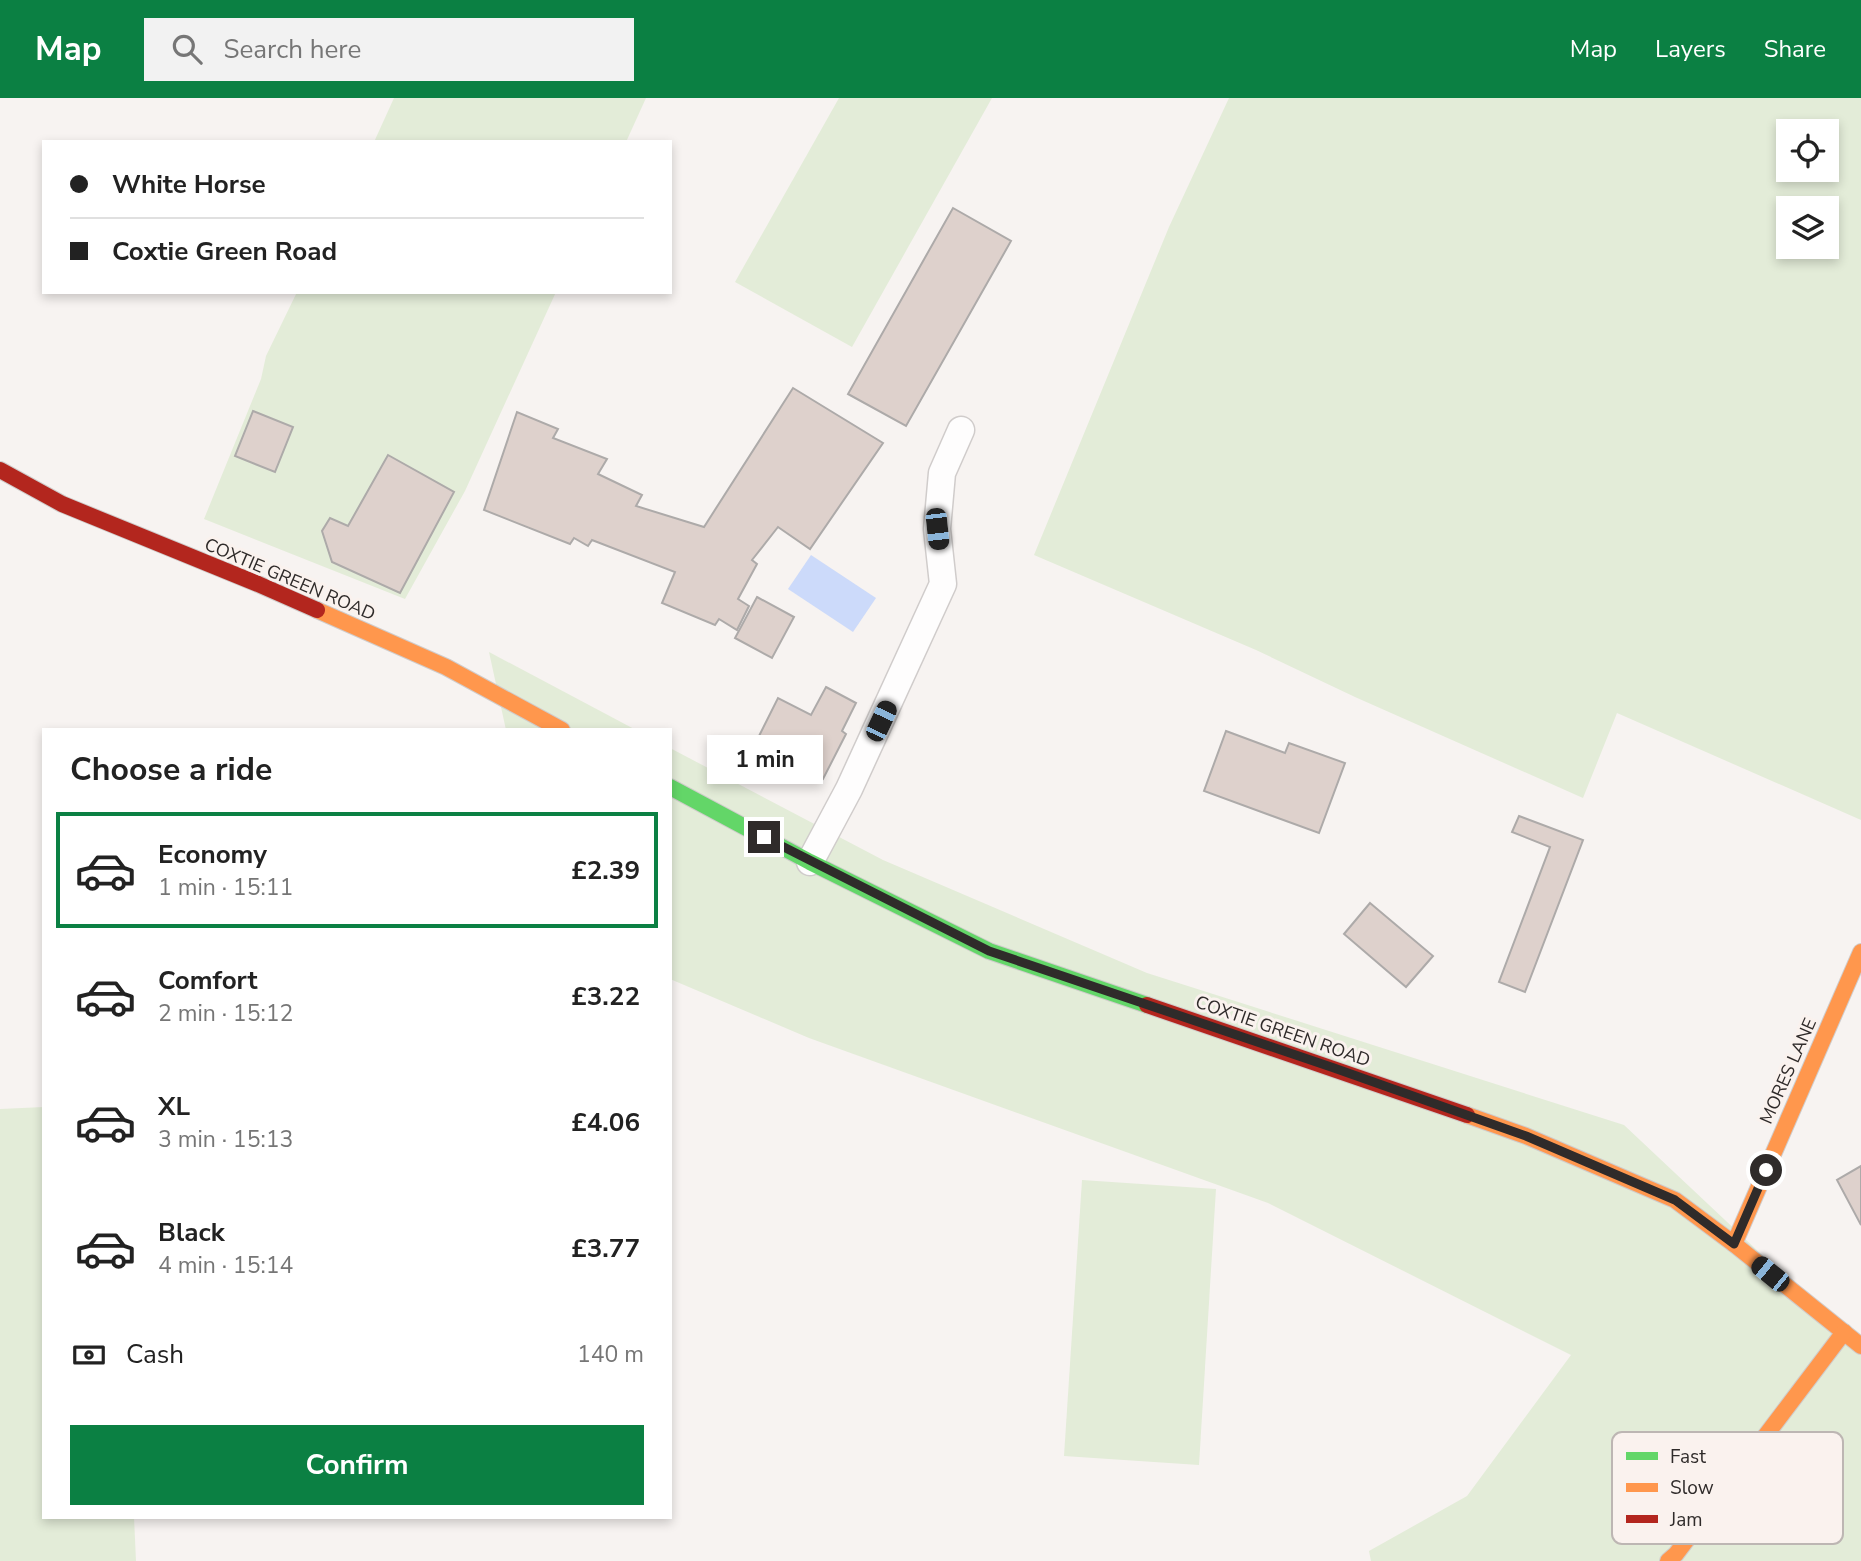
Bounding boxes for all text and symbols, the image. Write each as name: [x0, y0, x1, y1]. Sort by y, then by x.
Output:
search box: [144, 18, 634, 81]
text: Map: [35, 27, 102, 72]
icon: search: [168, 30, 206, 68]
text: Search here: [224, 32, 361, 67]
text: Map: [1570, 33, 1617, 65]
text: Layers: [1655, 33, 1726, 65]
text: Share: [1764, 33, 1826, 65]
map controls: [1776, 119, 1839, 259]
button: locate: [1776, 119, 1839, 182]
text: White Horse: [112, 167, 266, 202]
button: layers: [1776, 196, 1839, 259]
text: Coxtie Green Road: [112, 234, 337, 269]
car: [925, 507, 950, 551]
street label: COXTIE GREEN ROAD: [201, 532, 379, 626]
car: [863, 698, 900, 744]
callout: 1 min: [706, 736, 822, 784]
text: 1 min: [735, 744, 795, 775]
text: Choose a ride: [70, 748, 272, 791]
route end: [748, 821, 780, 853]
text: Economy: [158, 837, 267, 872]
icon: car: [74, 839, 137, 902]
text: £2.39: [571, 853, 640, 888]
text: 1 min · 15:11: [158, 872, 293, 903]
text: Comfort: [158, 963, 258, 998]
icon: car: [74, 965, 137, 1028]
text: £3.22: [571, 979, 640, 1014]
street label: COXTIE GREEN ROAD: [1192, 990, 1374, 1072]
text: 2 min · 15:12: [158, 998, 293, 1029]
street label: MORES LANE: [1754, 1014, 1822, 1128]
text: XL: [158, 1089, 190, 1124]
icon: car: [74, 1091, 137, 1154]
text: £4.06: [571, 1105, 640, 1140]
text: 3 min · 15:13: [158, 1124, 293, 1155]
route start: [1750, 1154, 1782, 1186]
text: Black: [158, 1215, 225, 1250]
icon: car: [74, 1217, 137, 1280]
text: £3.77: [571, 1231, 640, 1266]
text: 4 min · 15:14: [158, 1250, 293, 1281]
car: [1748, 1253, 1793, 1295]
icon: cash: [70, 1336, 108, 1374]
text: Cash: [126, 1337, 184, 1372]
text: 140 m: [577, 1339, 644, 1370]
button: Confirm: [70, 1425, 644, 1505]
legend: [1612, 1432, 1843, 1544]
text: Fast: [1670, 1444, 1706, 1470]
text: Slow: [1670, 1475, 1714, 1501]
text: Jam: [1669, 1507, 1703, 1533]

